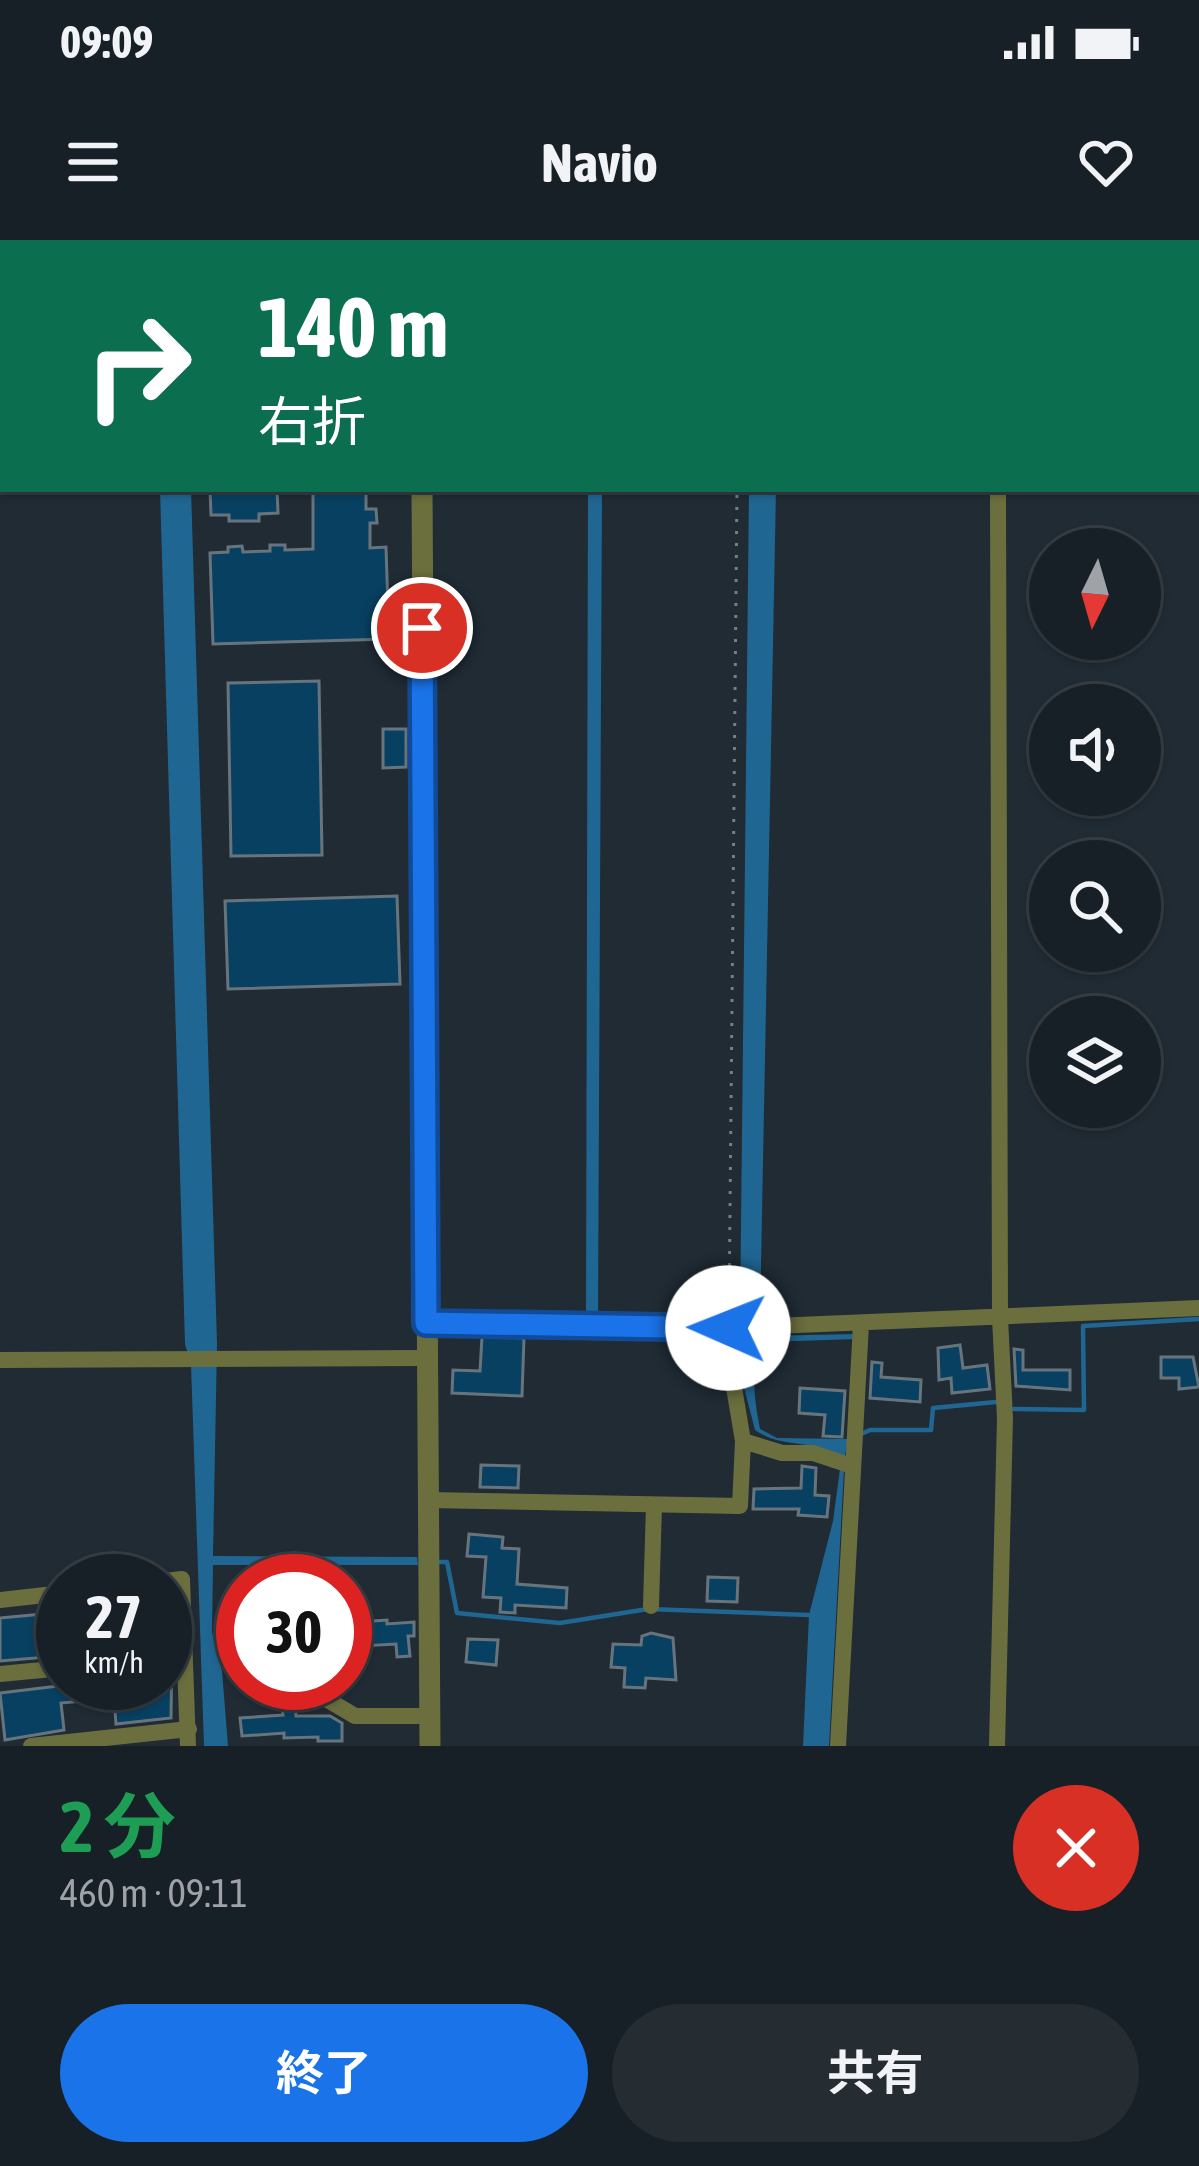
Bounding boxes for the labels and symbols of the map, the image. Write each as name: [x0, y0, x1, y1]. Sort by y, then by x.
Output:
north arrow: [1029, 528, 1161, 660]
pin: [371, 577, 473, 679]
position arrow: [665, 1265, 791, 1391]
speed limit sign: 30: [216, 1554, 372, 1710]

